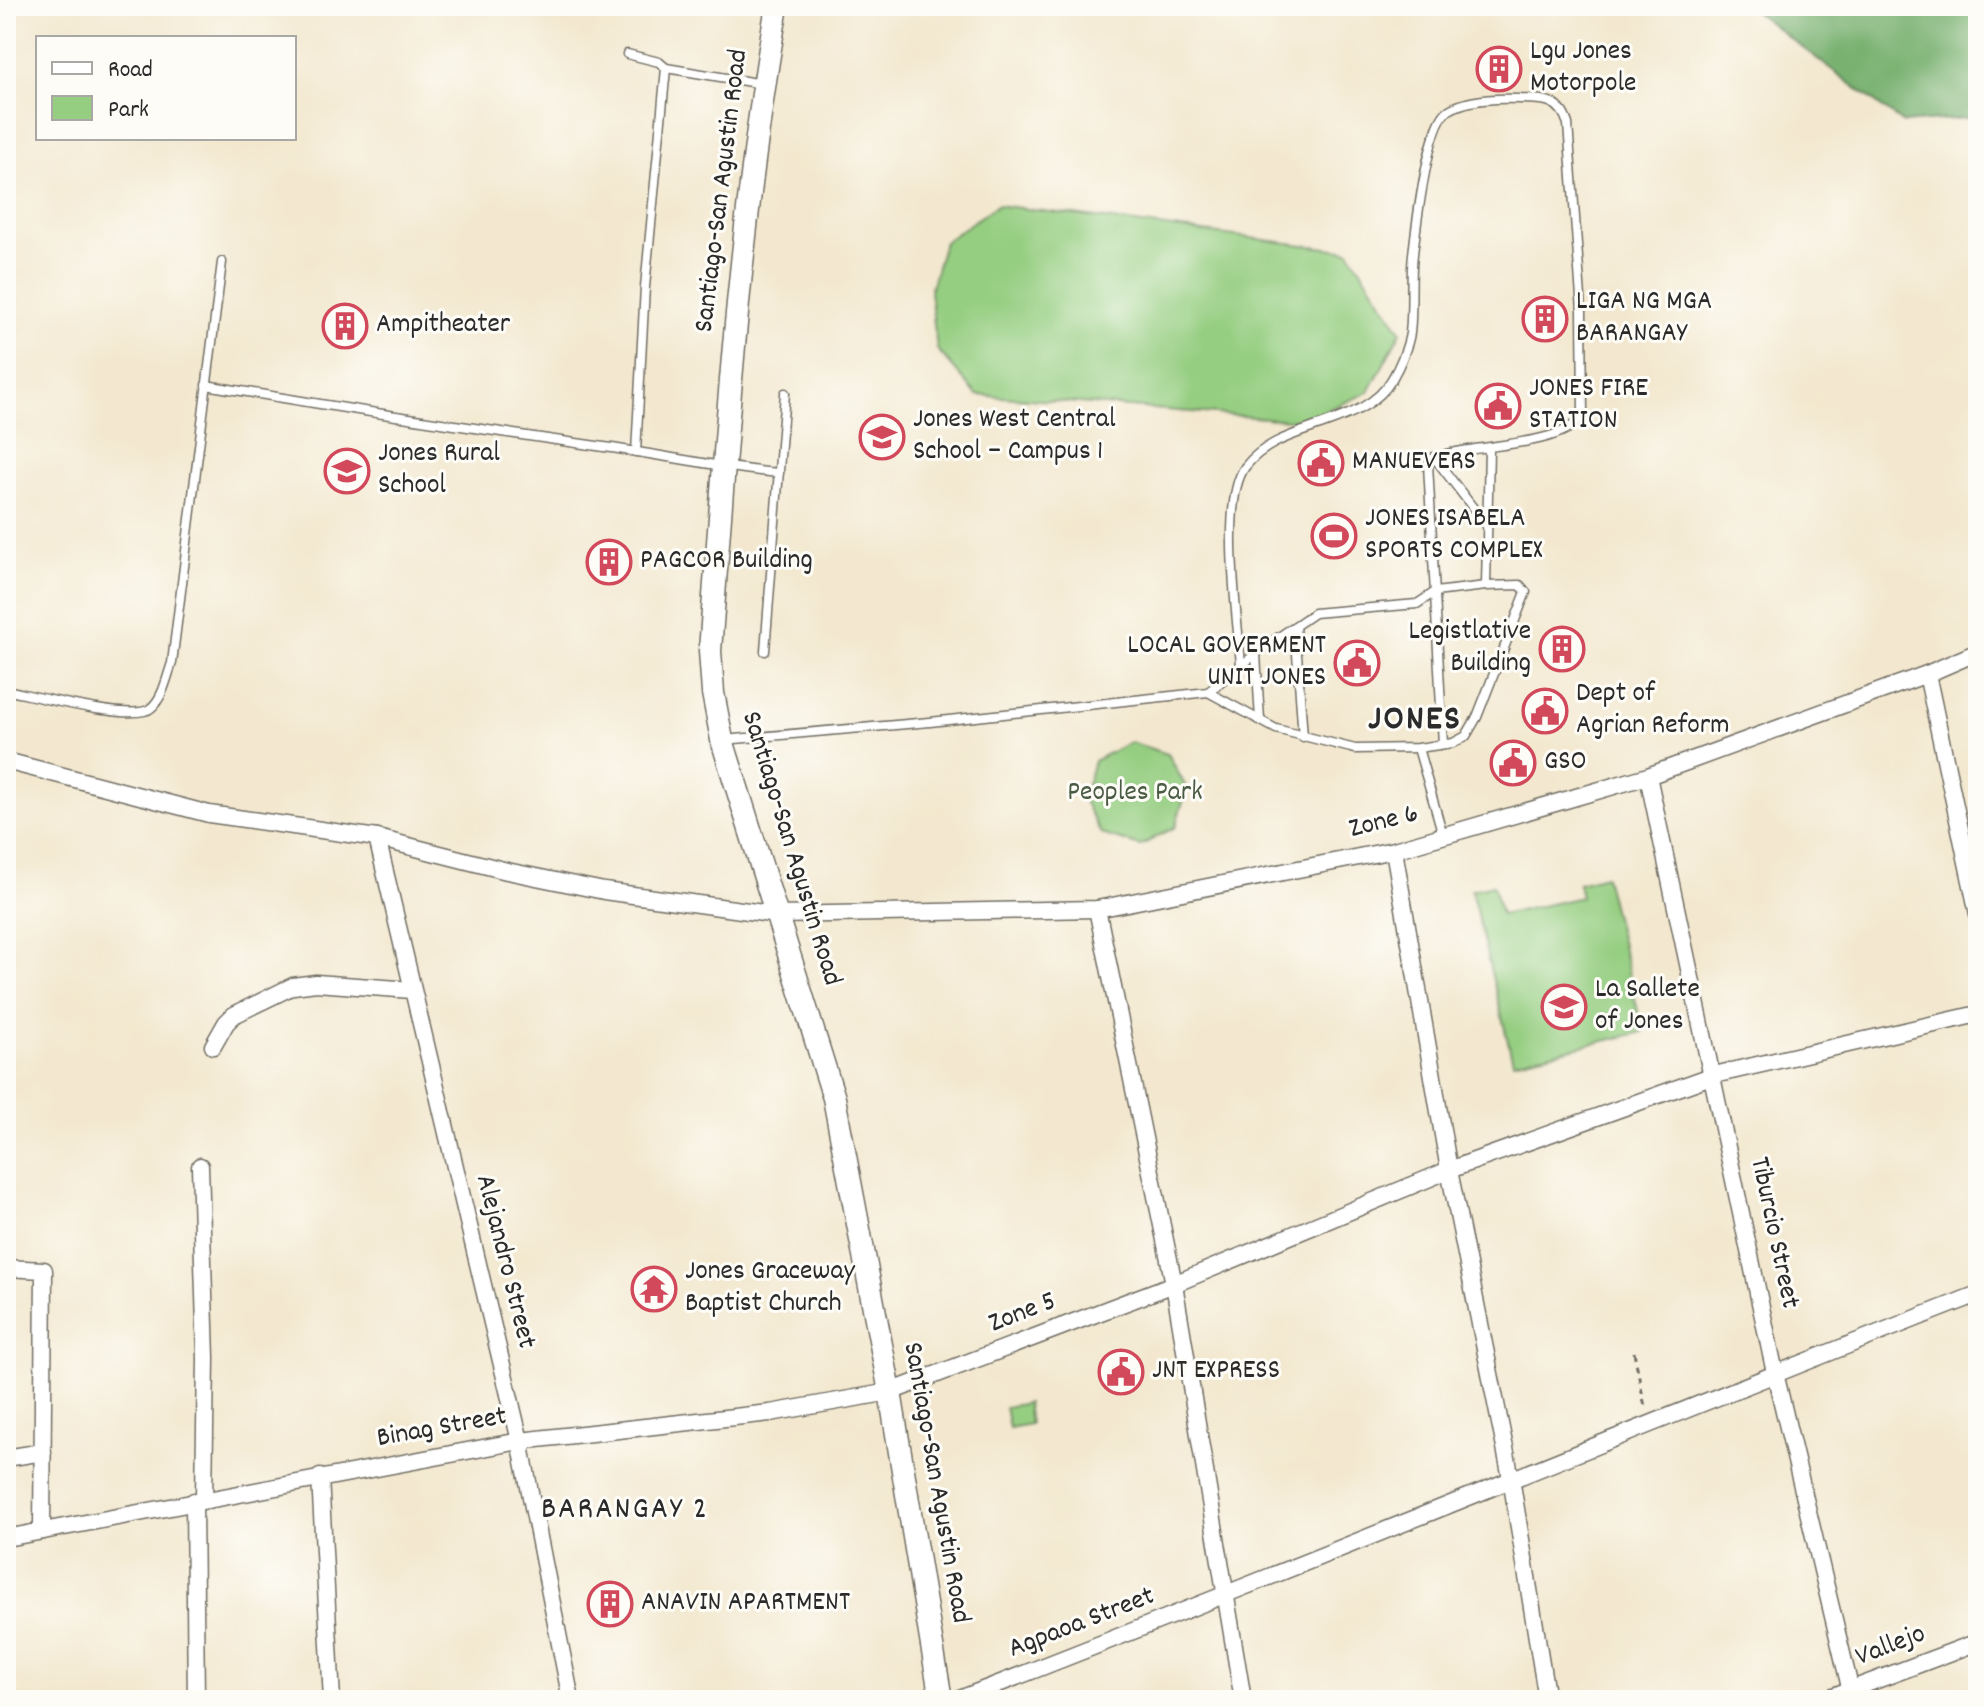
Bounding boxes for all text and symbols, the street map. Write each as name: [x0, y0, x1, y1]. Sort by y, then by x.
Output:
place label: Lgu Jones Motorpole: [1530, 33, 1636, 105]
legend: [36, 36, 296, 140]
building icon: Lgu Jones Motorpole: [1475, 45, 1523, 93]
street label: Santiago-San Agustin Road: [686, 47, 760, 335]
text: Road: [108, 54, 153, 88]
text: Park: [108, 94, 149, 128]
place label: LIGA NG MGA BARANGAY: [1576, 283, 1712, 355]
building icon: LIGA NG MGA BARANGAY: [1521, 295, 1569, 343]
building icon: Ampitheater: [321, 302, 369, 350]
place label: Ampitheater: [376, 306, 511, 346]
place label: JONES FIRE STATION: [1529, 370, 1648, 442]
public building icon: JONES FIRE STATION: [1474, 382, 1522, 430]
place label: Jones West Central School – Campus 1: [913, 401, 1116, 473]
school or university icon: Jones West Central School – Campus 1: [858, 413, 906, 461]
place label: Jones Rural School: [378, 435, 500, 507]
public building icon: MANUEVERS: [1297, 439, 1345, 487]
place label: MANUEVERS: [1352, 443, 1476, 483]
school or university icon: Jones Rural School: [323, 447, 371, 495]
place label: JONES ISABELA SPORTS COMPLEX: [1365, 500, 1543, 572]
sports icon: JONES ISABELA SPORTS COMPLEX: [1310, 512, 1358, 560]
building icon: PAGCOR Building: [585, 538, 633, 586]
place label: PAGCOR Building: [640, 542, 813, 582]
place label: Legistlative Building: [1408, 613, 1531, 685]
building icon: Legistlative Building: [1538, 625, 1586, 673]
place label: LOCAL GOVERMENT UNIT JONES: [1127, 627, 1326, 699]
public building icon: LOCAL GOVERMENT UNIT JONES: [1333, 639, 1381, 687]
place label: Dept of Agrian Reform: [1576, 675, 1729, 747]
public building icon: Dept of Agrian Reform: [1521, 687, 1569, 735]
district label: JONES: [1368, 695, 1462, 747]
street label: Santiago-San Agustin Road: [729, 707, 851, 991]
public building icon: GSO: [1489, 739, 1537, 787]
place label: GSO: [1544, 743, 1587, 783]
park label: Peoples Park: [1067, 774, 1203, 814]
street label: Zone 6: [1345, 795, 1423, 851]
place label: La Sallete of Jones: [1595, 971, 1700, 1043]
school or university icon: La Sallete of Jones: [1540, 983, 1588, 1031]
street label: Tiburcio Street: [1737, 1153, 1809, 1313]
street label: Alejandro Street: [463, 1171, 545, 1353]
place label: Jones Graceway Baptist Church: [685, 1253, 856, 1325]
temple icon: Jones Graceway Baptist Church: [630, 1265, 678, 1313]
street label: Zone 5: [983, 1283, 1063, 1345]
street label: Santiago-San Agustin Road: [891, 1339, 979, 1627]
public building icon: JNT EXPRESS: [1097, 1348, 1145, 1396]
place label: JNT EXPRESS: [1152, 1352, 1280, 1392]
street label: Binag Street: [374, 1398, 510, 1460]
district label: BARANGAY 2: [541, 1488, 709, 1534]
street label: Agpaoa Street: [1003, 1578, 1161, 1670]
building icon: ANAVIN APARTMENT: [586, 1580, 634, 1628]
place label: ANAVIN APARTMENT: [641, 1584, 850, 1624]
street label: Vallejo: [1850, 1615, 1932, 1679]

